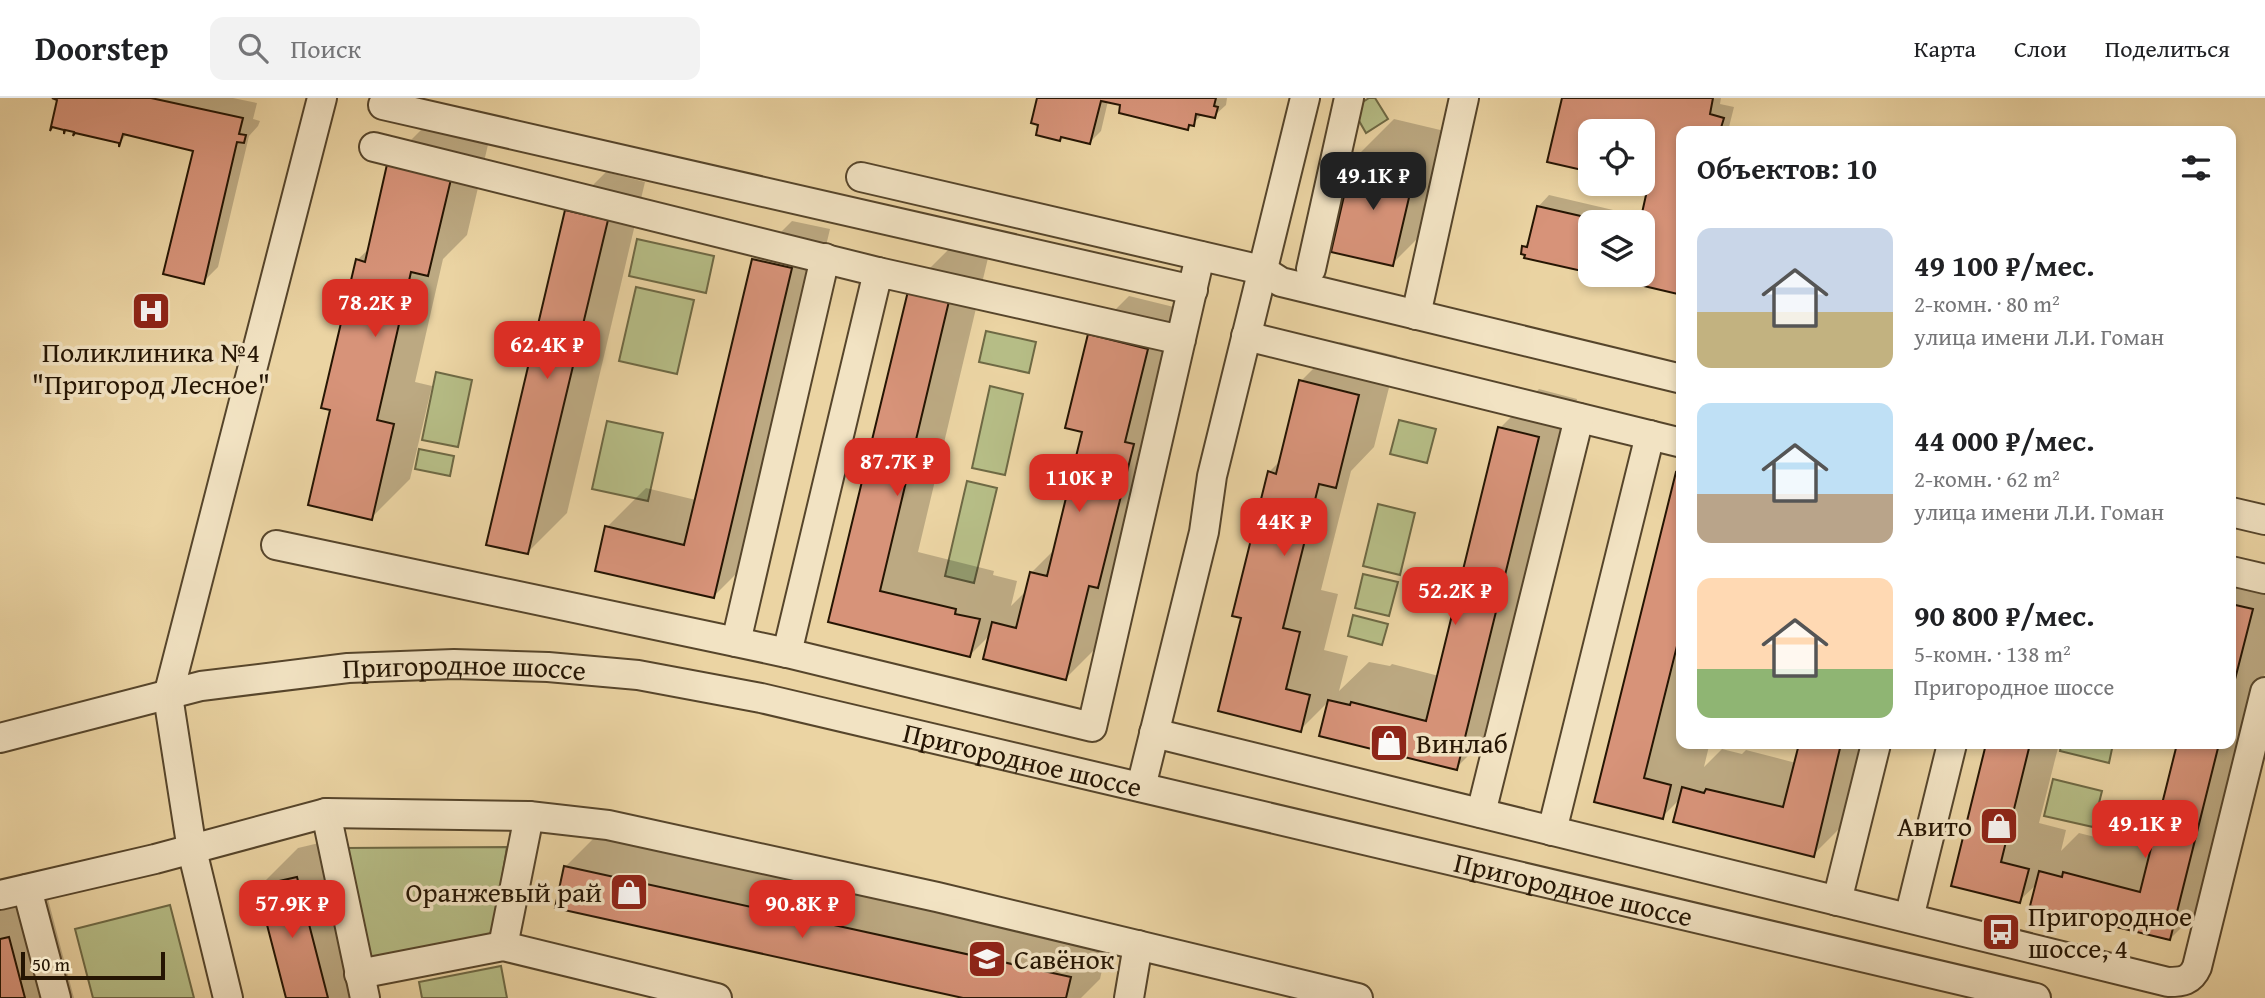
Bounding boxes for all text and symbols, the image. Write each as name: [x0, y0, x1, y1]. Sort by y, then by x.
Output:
search box: [210, 17, 700, 80]
text: Doorstep: [35, 24, 168, 72]
icon: search: [234, 29, 272, 67]
text: Поиск: [290, 29, 361, 68]
text: Карта: [1914, 31, 1976, 66]
text: Слои: [2014, 31, 2067, 66]
text: Поделиться: [2105, 31, 2230, 66]
map controls: [1578, 119, 1655, 287]
button: locate: [1578, 119, 1655, 196]
text: Объектов: 10: [1697, 146, 1877, 190]
icon: filters: [2177, 149, 2215, 187]
pin: 49.1K ₽: [1308, 152, 1438, 212]
text: 49.1K ₽: [1336, 158, 1410, 191]
button: layers: [1578, 210, 1655, 287]
text: 49 100 ₽/мес.: [1914, 243, 2095, 287]
icon: home: [1753, 256, 1837, 340]
pin: 78.2K ₽: [310, 280, 440, 339]
text: 78.2K ₽: [338, 285, 412, 318]
text: 2-комн. · 80 m²: [1914, 287, 2060, 320]
hospital icon: Поликлиника №4 "Пригород Лесное": [130, 290, 172, 332]
text: улица имени Л.И. Гоман: [1914, 320, 2164, 353]
pin: 62.4K ₽: [482, 322, 612, 381]
text: 62.4K ₽: [510, 327, 584, 360]
place label: Поликлиника №4 "Пригород Лесное": [32, 331, 270, 404]
text: 44 000 ₽/мес.: [1914, 418, 2095, 462]
icon: home: [1753, 431, 1837, 515]
pin: 87.7K ₽: [832, 438, 962, 498]
text: 87.7K ₽: [860, 444, 934, 477]
pin: 110K ₽: [1022, 454, 1136, 514]
text: 110K ₽: [1045, 460, 1113, 493]
text: 2-комн. · 62 m²: [1914, 462, 2060, 495]
text: улица имени Л.И. Гоман: [1914, 495, 2164, 528]
pin: 44K ₽: [1235, 498, 1333, 558]
text: 44K ₽: [1256, 504, 1312, 537]
pin: 52.2K ₽: [1390, 568, 1520, 627]
text: 52.2K ₽: [1418, 573, 1492, 606]
text: 90 800 ₽/мес.: [1914, 593, 2095, 637]
icon: home: [1753, 606, 1837, 690]
text: 5-комн. · 138 m²: [1914, 637, 2071, 670]
street label: Пригородное шоссе: [342, 643, 588, 690]
text: Пригородное шоссе: [1914, 670, 2114, 703]
street label: Пригородное шоссе: [899, 711, 1146, 807]
shop icon: Винлаб: [1368, 722, 1410, 764]
place label: Винлаб: [1416, 722, 1508, 763]
pin: 49.1K ₽: [2080, 800, 2210, 860]
place label: Авито: [1897, 805, 1972, 846]
shop icon: Авито: [1978, 805, 2020, 847]
text: 49.1K ₽: [2108, 806, 2182, 839]
street label: Пригородное шоссе: [1450, 841, 1697, 937]
place label: Оранжевый рай: [406, 871, 602, 912]
shop icon: Оранжевый рай: [608, 871, 650, 913]
pin: 57.9K ₽: [227, 880, 357, 940]
pin: 90.8K ₽: [737, 880, 867, 940]
text: 57.9K ₽: [255, 886, 329, 919]
text: 90.8K ₽: [765, 886, 839, 919]
place label: Пригородное шоссе, 4: [2028, 895, 2192, 968]
bus stop icon: Пригородное шоссе, 4: [1980, 911, 2022, 953]
school or university icon: Савёнок: [966, 938, 1008, 980]
place label: Савёнок: [1014, 938, 1115, 979]
scale bar: [21, 949, 164, 981]
text: 50 m: [32, 950, 70, 978]

